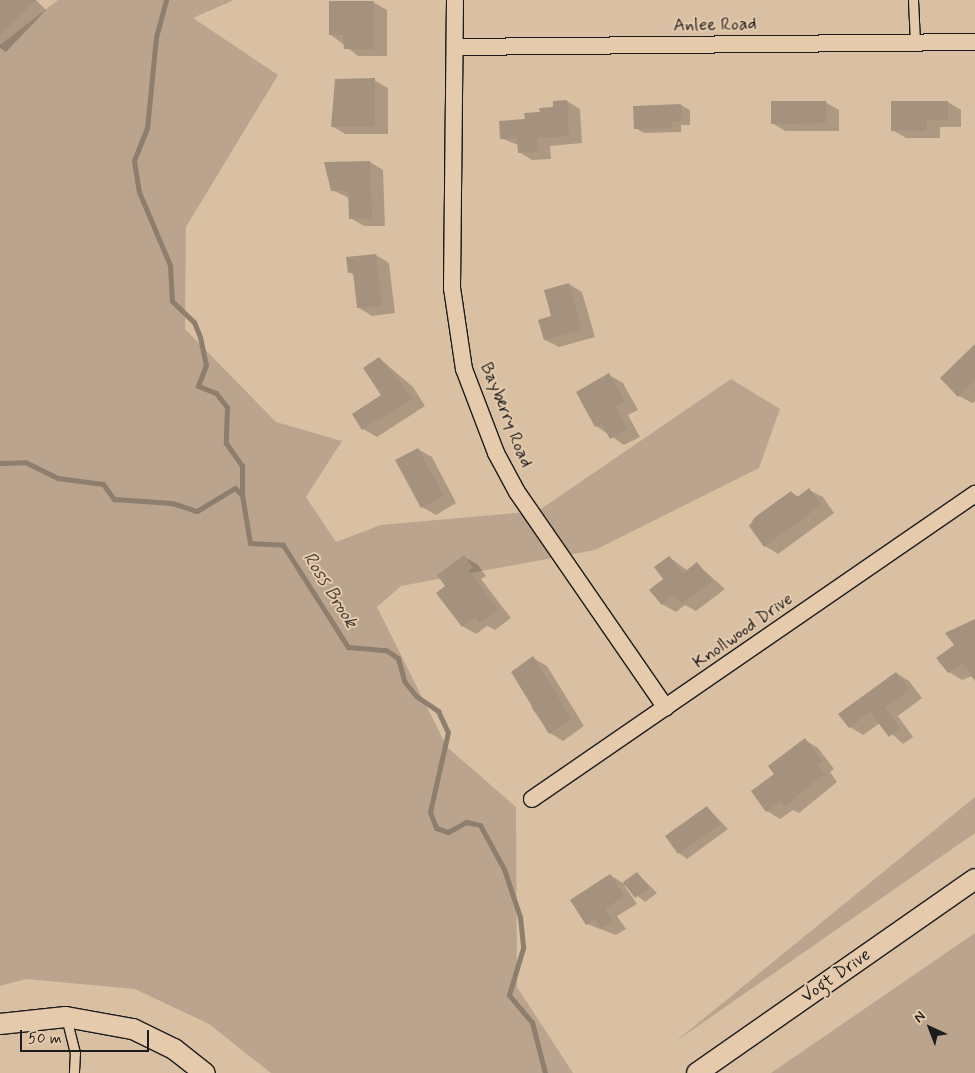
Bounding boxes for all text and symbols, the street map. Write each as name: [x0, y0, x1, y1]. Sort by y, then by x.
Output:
street label: Anlee Road: [673, 13, 757, 37]
street label: Bayberry Road: [475, 359, 537, 471]
water label: Ross Brook: [298, 548, 362, 632]
street label: Knollwood Drive: [689, 588, 797, 674]
street label: Vogt Drive: [797, 944, 875, 1008]
north arrow: [905, 1003, 955, 1053]
text: N: [910, 1007, 929, 1027]
scale bar: [22, 1020, 151, 1052]
text: 50 m: [28, 1029, 62, 1049]

